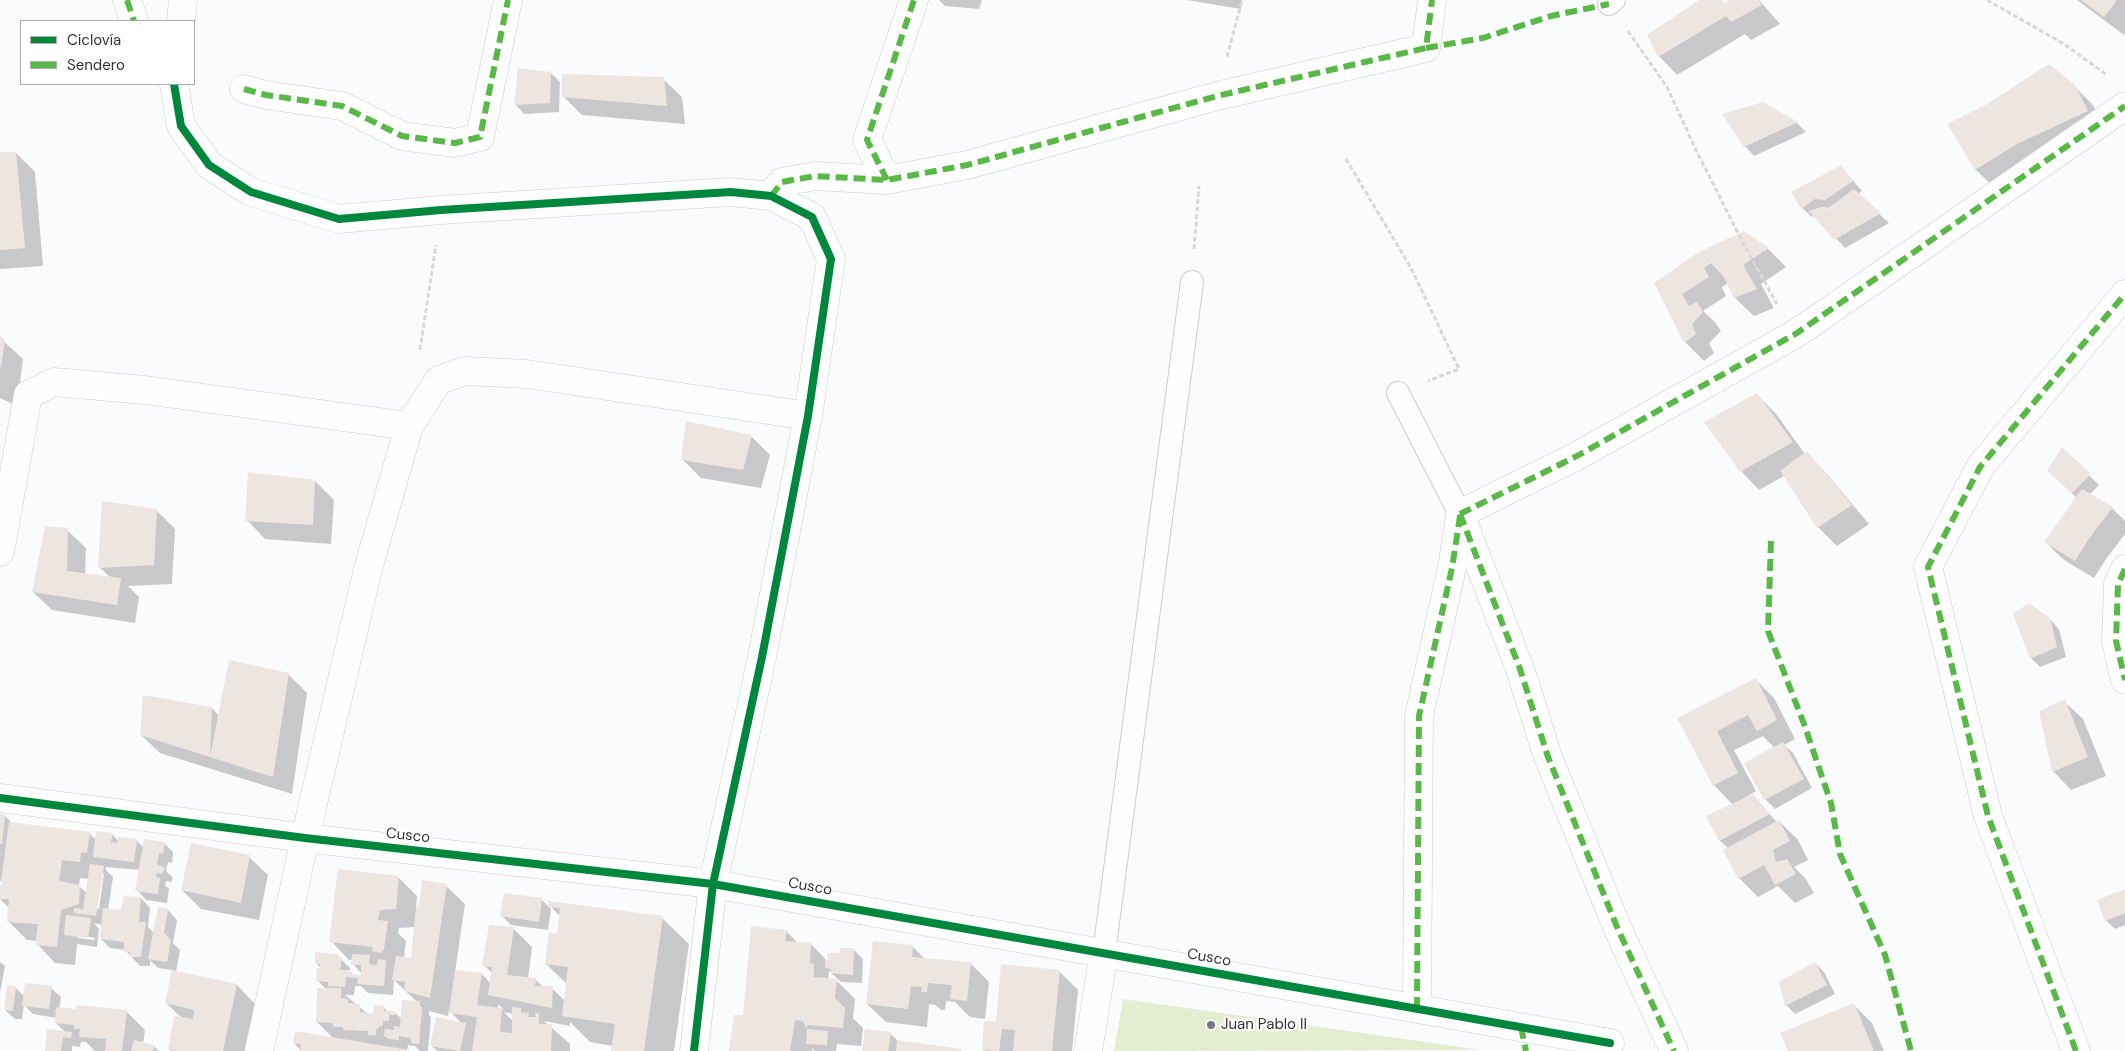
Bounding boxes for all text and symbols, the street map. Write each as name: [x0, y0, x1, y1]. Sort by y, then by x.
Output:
legend: [20, 20, 195, 85]
text: Ciclovía: [67, 30, 121, 50]
text: Sendero: [67, 55, 125, 75]
street label: Cusco: [385, 825, 431, 847]
street label: Cusco: [787, 874, 833, 900]
street label: Cusco: [1186, 945, 1232, 971]
place label: Juan Pablo II: [1221, 1016, 1307, 1034]
marker: Juan Pablo II: [1205, 1019, 1217, 1031]

